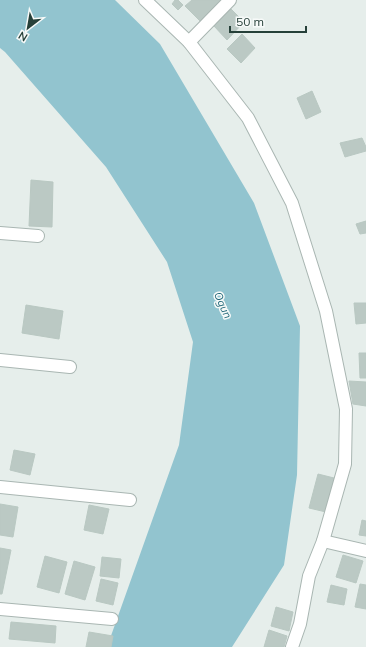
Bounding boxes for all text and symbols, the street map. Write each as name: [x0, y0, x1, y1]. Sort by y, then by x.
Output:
north arrow: [8, 8, 48, 48]
scale bar: [230, 8, 306, 34]
text: 50 m: [236, 14, 264, 29]
text: N: [16, 28, 30, 45]
water label: Ogun: [211, 289, 235, 321]

